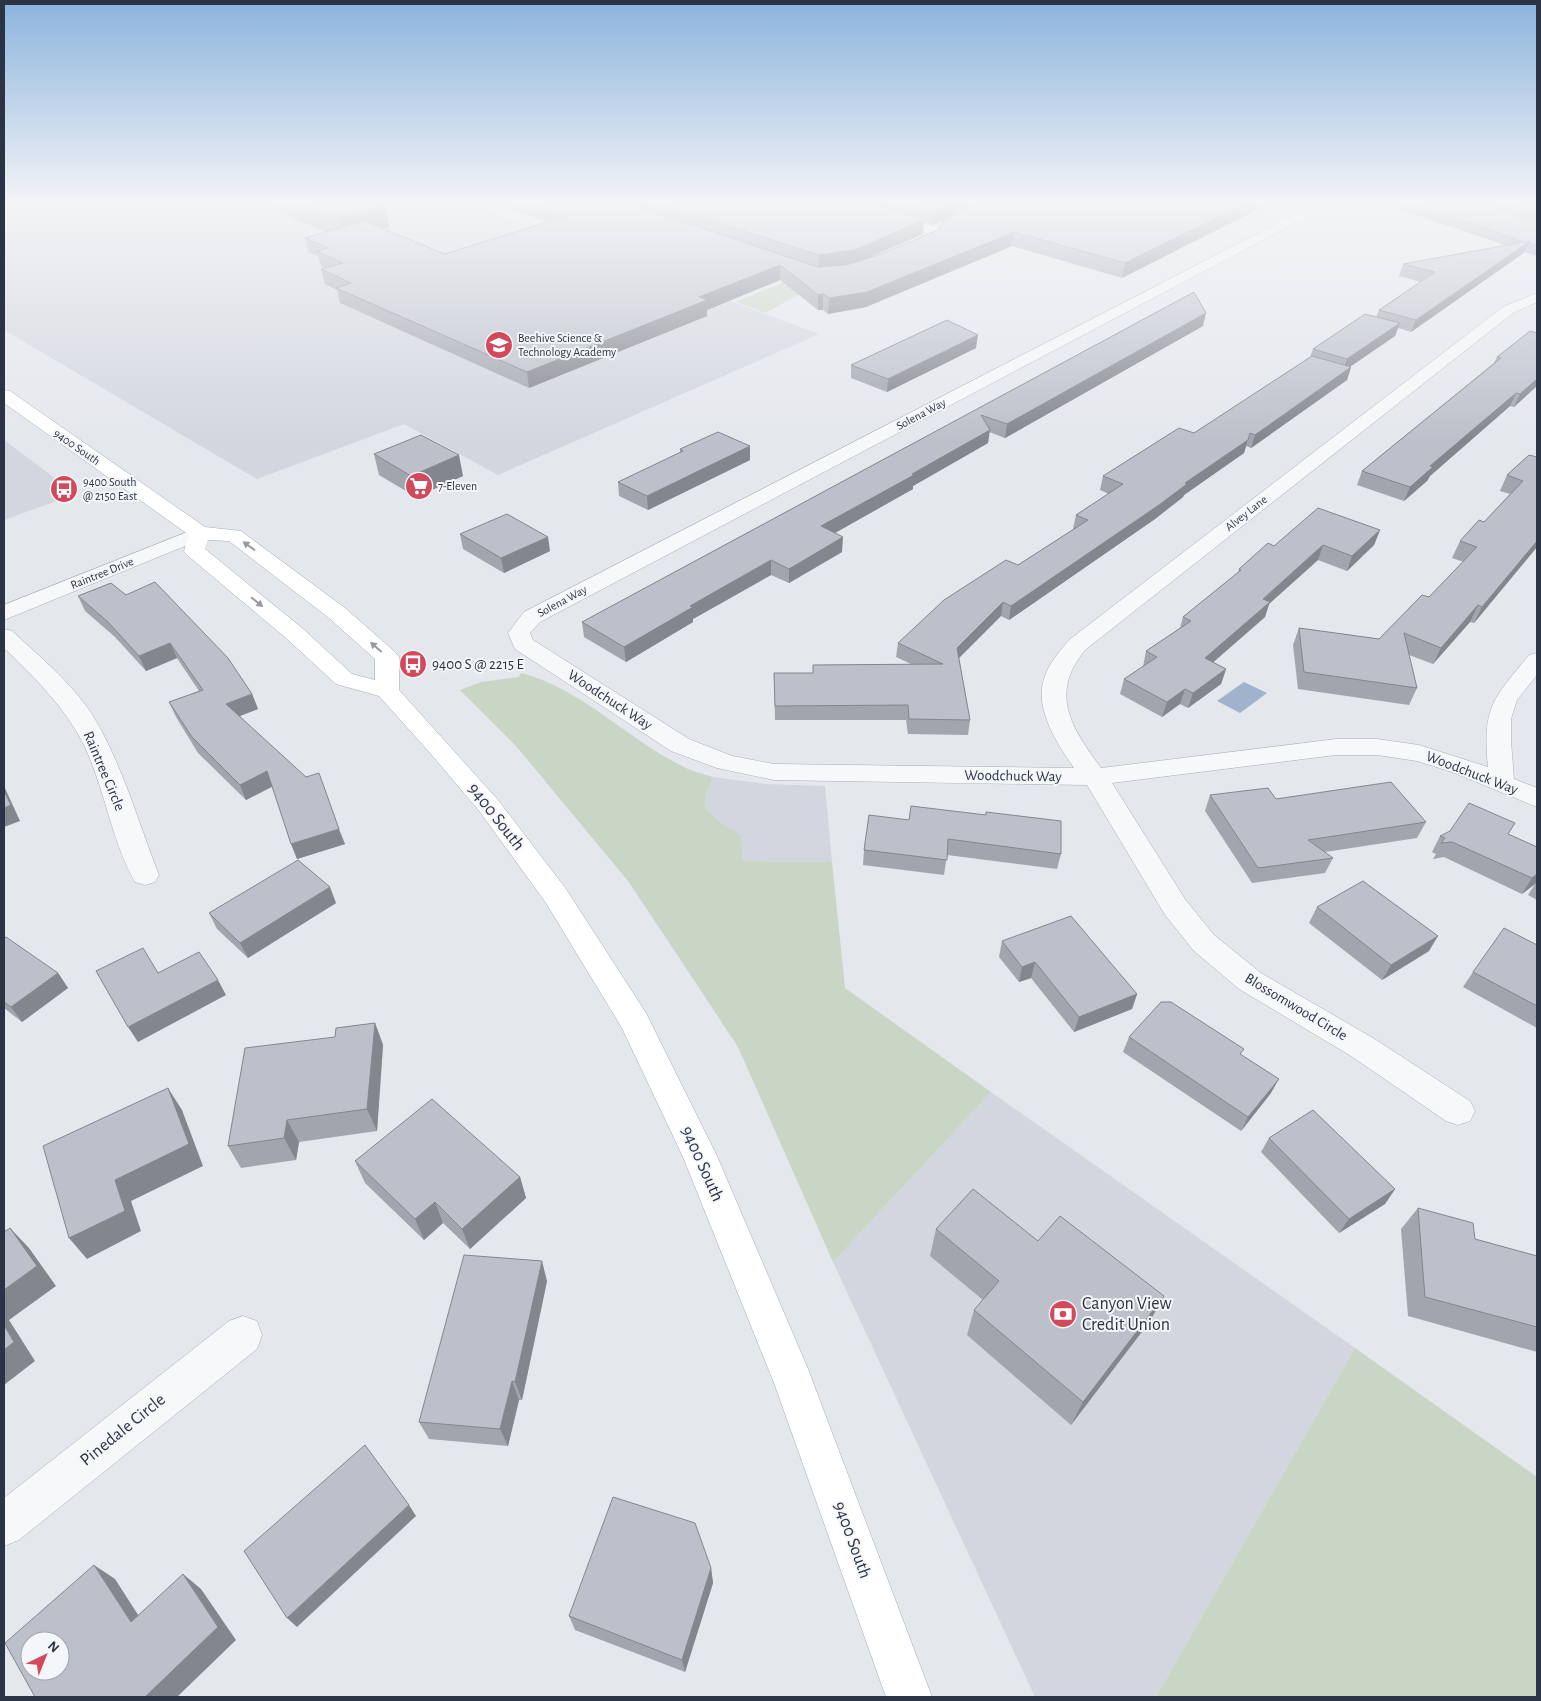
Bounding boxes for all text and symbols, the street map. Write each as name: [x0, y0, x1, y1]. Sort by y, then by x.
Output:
school or university icon: Beehive Science & Technology Academy: [484, 330, 514, 360]
place label: Beehive Science & Technology Academy: [518, 332, 616, 359]
street label: Solena Way: [894, 396, 948, 433]
street label: 9400 South: [52, 427, 102, 467]
supermarket icon: 7-Eleven: [404, 471, 434, 501]
bus stop icon: 9400 South @ 2150 East: [49, 474, 79, 504]
place label: 9400 South @ 2150 East: [83, 476, 137, 502]
place label: 7-Eleven: [438, 480, 477, 492]
street label: Alvey Lane: [1223, 493, 1270, 534]
one-way arrow: [242, 541, 256, 551]
street label: Raintree Drive: [69, 555, 135, 591]
street label: Solena Way: [535, 583, 589, 620]
one-way arrow: [251, 597, 264, 608]
one-way arrow: [370, 642, 382, 653]
bus stop icon: 9400 S @ 2215 E: [398, 649, 428, 679]
place label: 9400 S @ 2215 E: [432, 657, 524, 672]
street label: Woodchuck Way: [565, 667, 655, 733]
street label: Raintree Circle: [81, 729, 128, 813]
street label: Woodchuck Way: [1424, 749, 1521, 798]
street label: Woodchuck Way: [964, 768, 1062, 784]
street label: 9400 South: [464, 780, 528, 854]
street label: Blossomwood Circle: [1242, 971, 1350, 1044]
street label: 9400 South: [677, 1124, 727, 1204]
place label: Canyon View Credit Union: [1082, 1295, 1172, 1334]
bank icon: Canyon View Credit Union: [1048, 1299, 1078, 1329]
street label: Pinedale Circle: [77, 1390, 169, 1470]
street label: 9400 South: [830, 1499, 874, 1581]
north arrow: [20, 1631, 70, 1681]
text: N: [45, 1639, 62, 1656]

